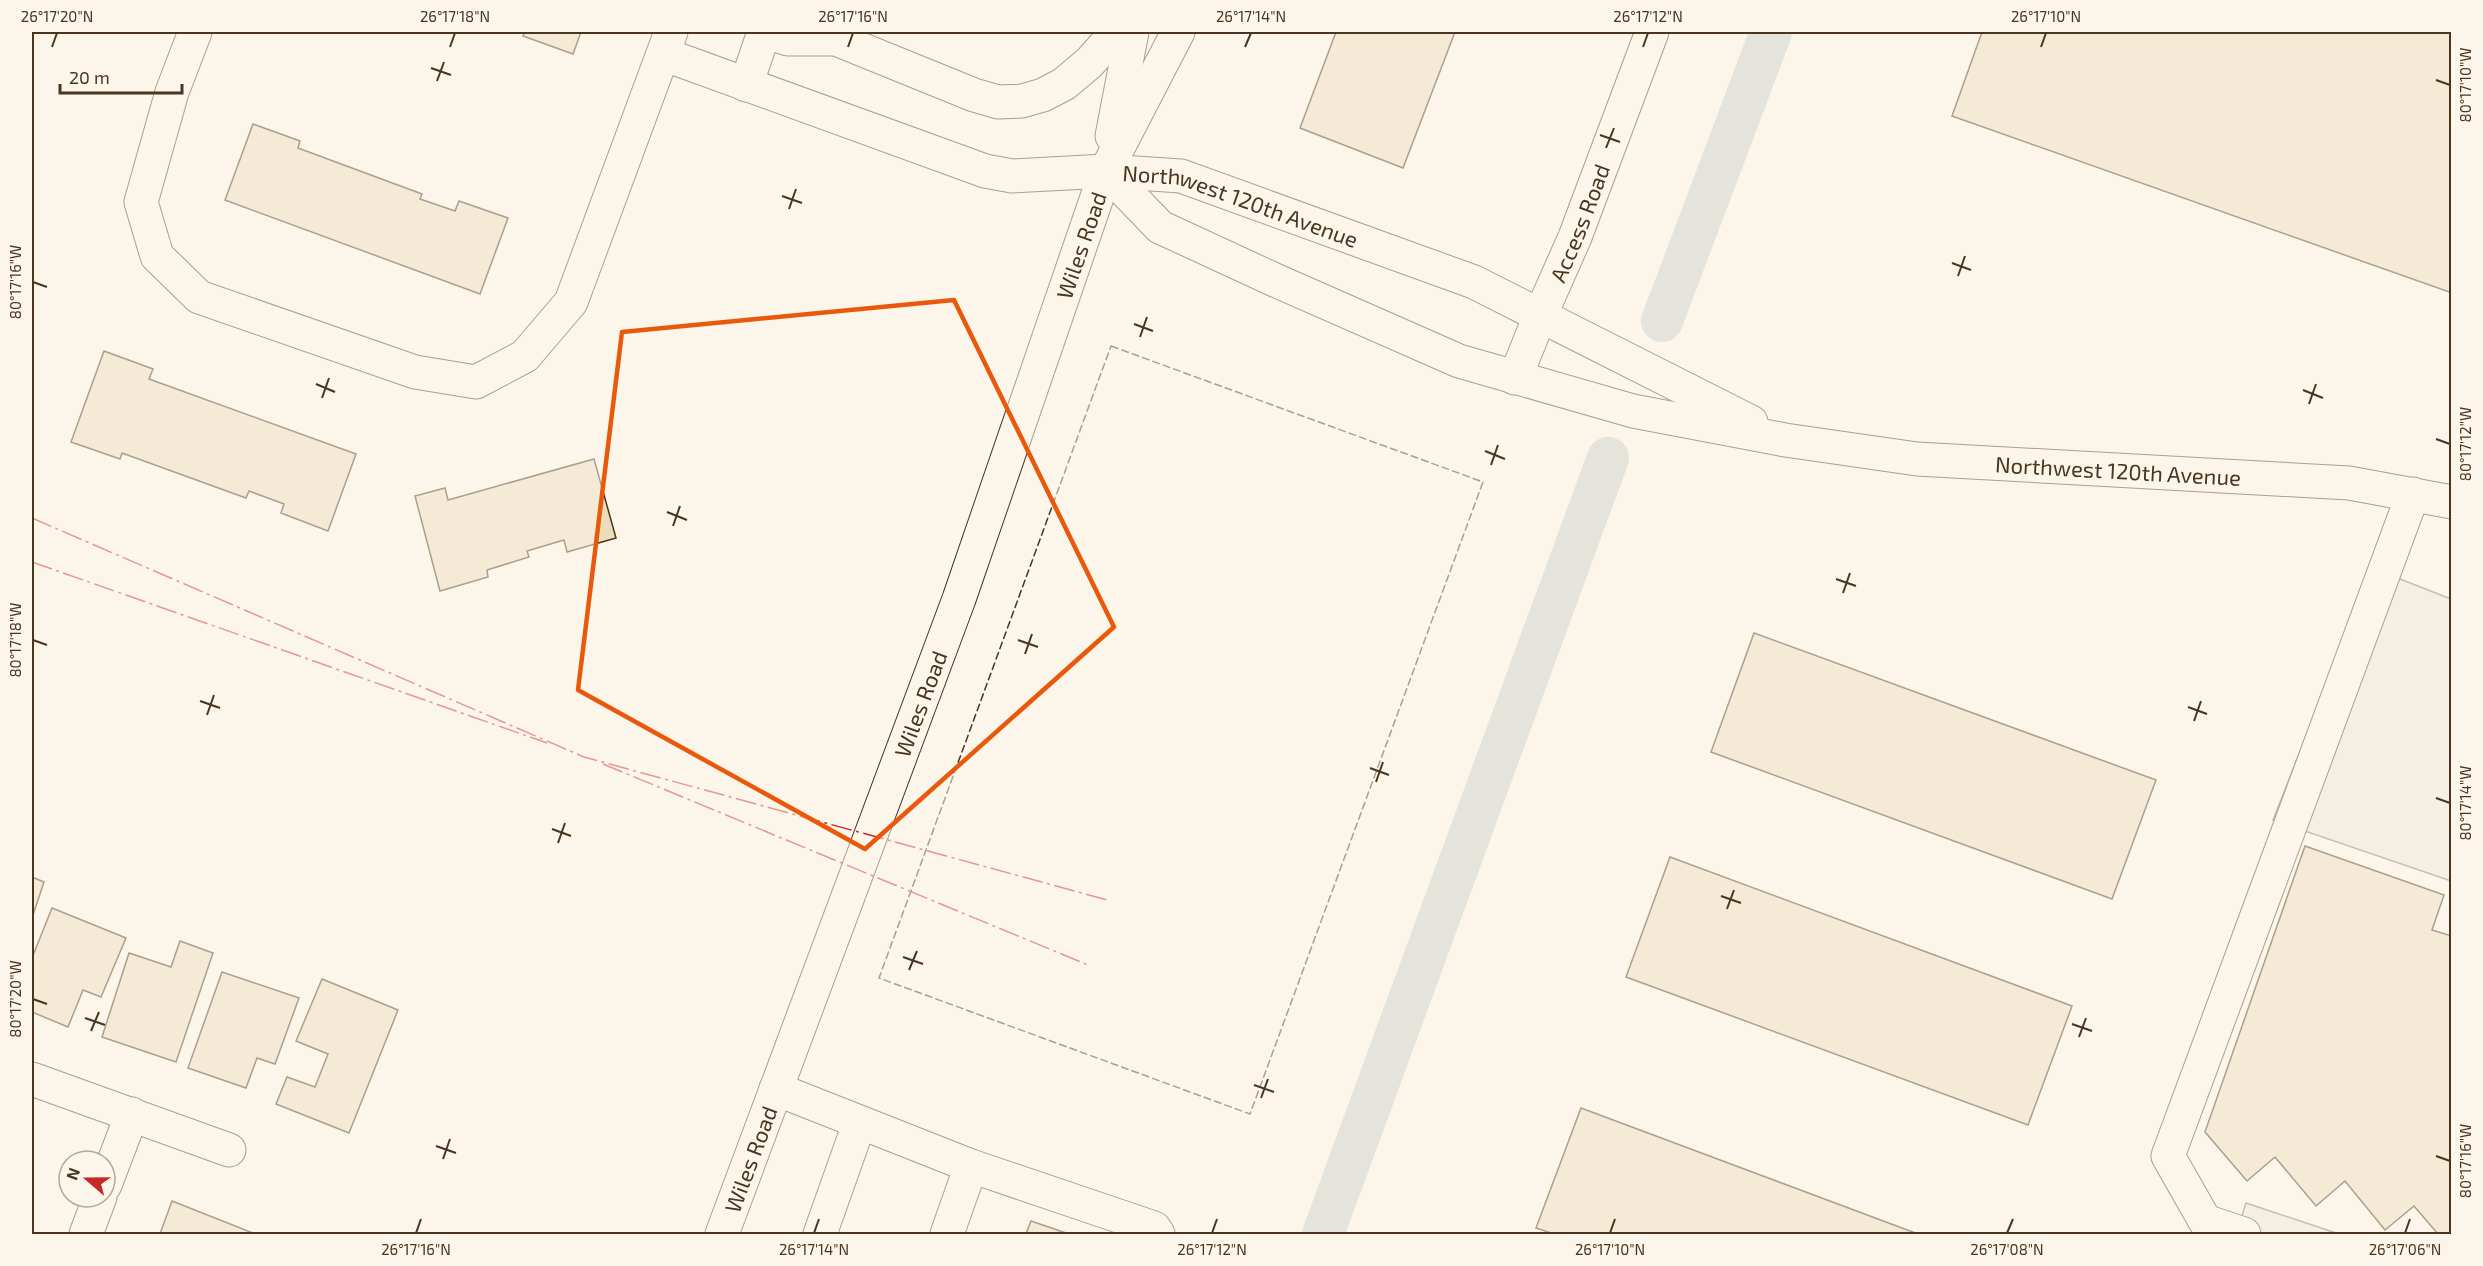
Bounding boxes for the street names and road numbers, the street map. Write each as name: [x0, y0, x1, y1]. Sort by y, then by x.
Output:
street label: Northwest 120th Avenue: [1122, 159, 1362, 252]
street label: Access Road: [1544, 160, 1614, 286]
street label: Wiles Road: [1050, 188, 1111, 302]
street label: Northwest 120th Avenue: [1994, 450, 2242, 490]
street label: Wiles Road: [888, 647, 952, 760]
street label: Wiles Road: [718, 1102, 782, 1216]

